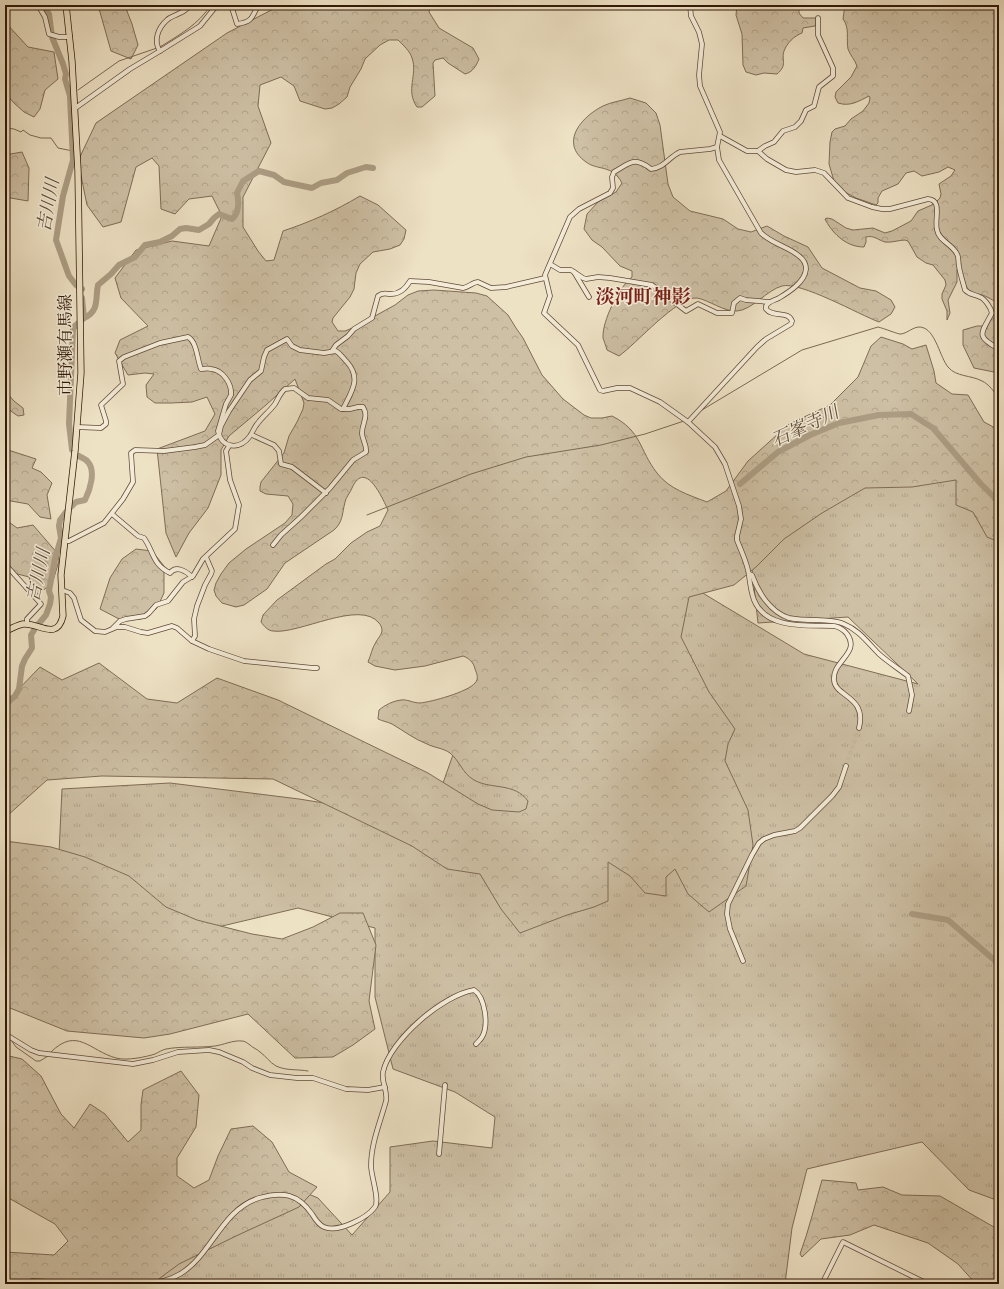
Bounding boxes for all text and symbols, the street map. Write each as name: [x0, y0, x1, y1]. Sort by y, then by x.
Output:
water label: 吉川川: [32, 175, 68, 234]
district label: 淡河町神影: [595, 285, 691, 312]
street label: 市野瀬有馬線: [55, 294, 79, 396]
water label: 石峯寺川: [768, 400, 846, 455]
water label: 吉川川: [22, 544, 59, 605]

